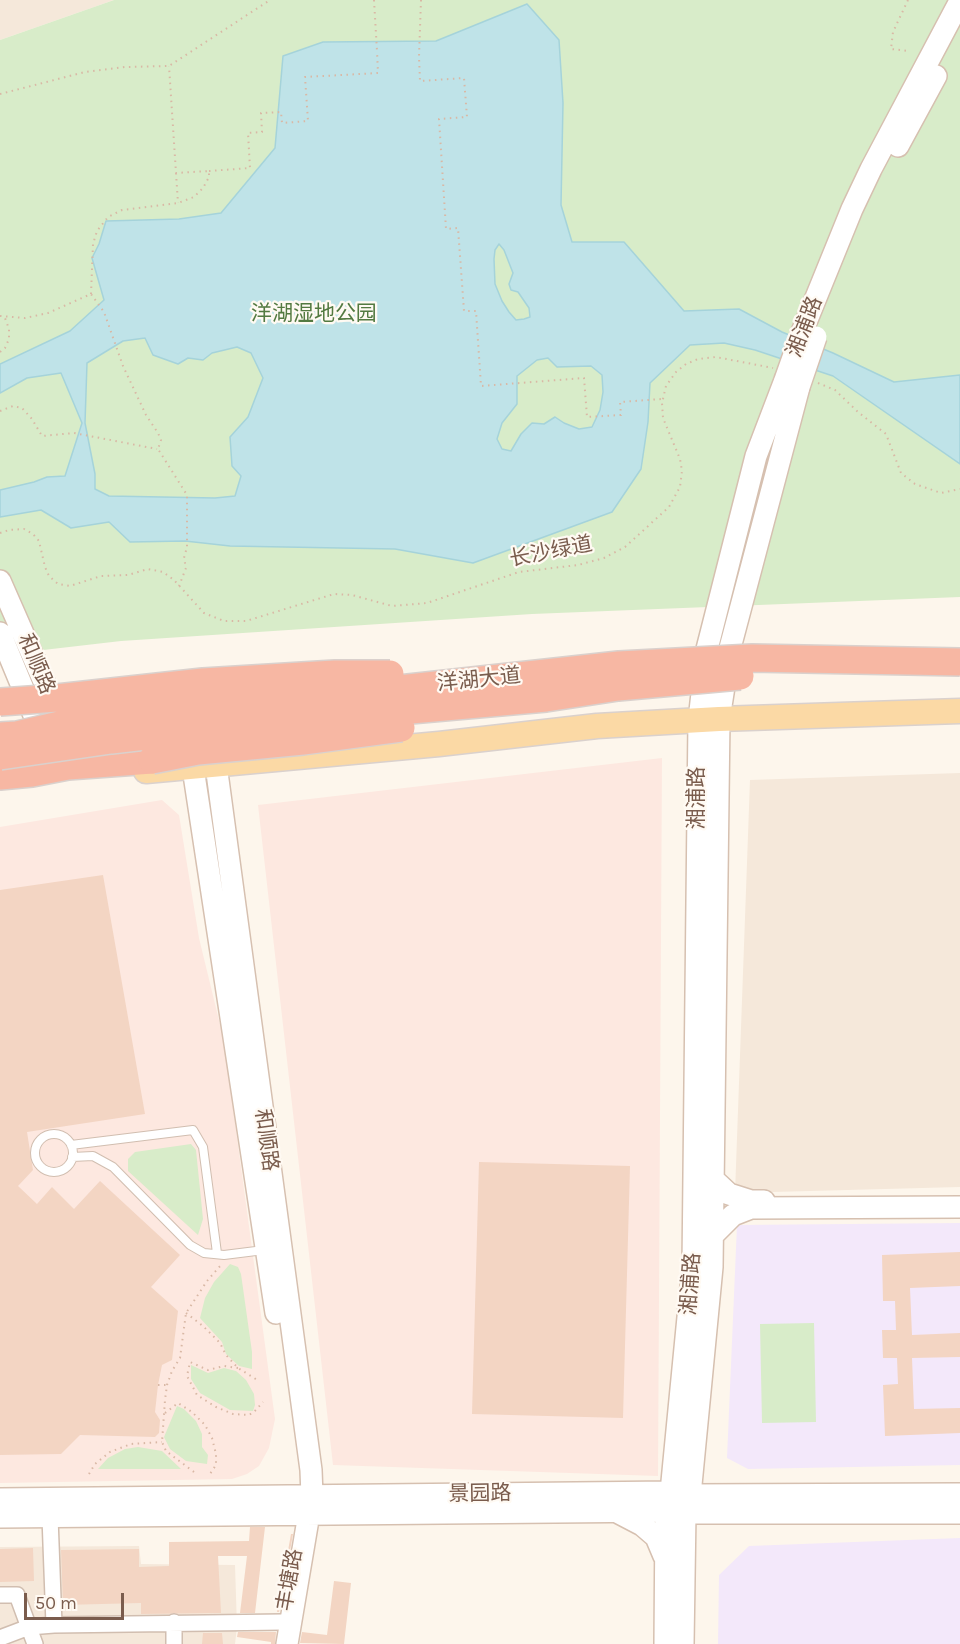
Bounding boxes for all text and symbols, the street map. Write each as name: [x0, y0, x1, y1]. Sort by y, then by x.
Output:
street label: 湘浦路: [782, 293, 828, 361]
park label: 洋湖湿地公园: [251, 301, 377, 327]
street label: 长沙绿道: [507, 532, 595, 572]
street label: 和顺路: [12, 630, 60, 698]
street label: 洋湖大道: [436, 663, 522, 697]
street label: 湘浦路: [684, 767, 710, 829]
street label: 和顺路: [249, 1107, 283, 1173]
street label: 湘浦路: [676, 1252, 706, 1316]
street label: 景园路: [448, 1481, 512, 1507]
street label: 丰塘路: [272, 1547, 308, 1613]
scale bar: [27, 1581, 128, 1619]
text: 50 m: [35, 1592, 77, 1614]

